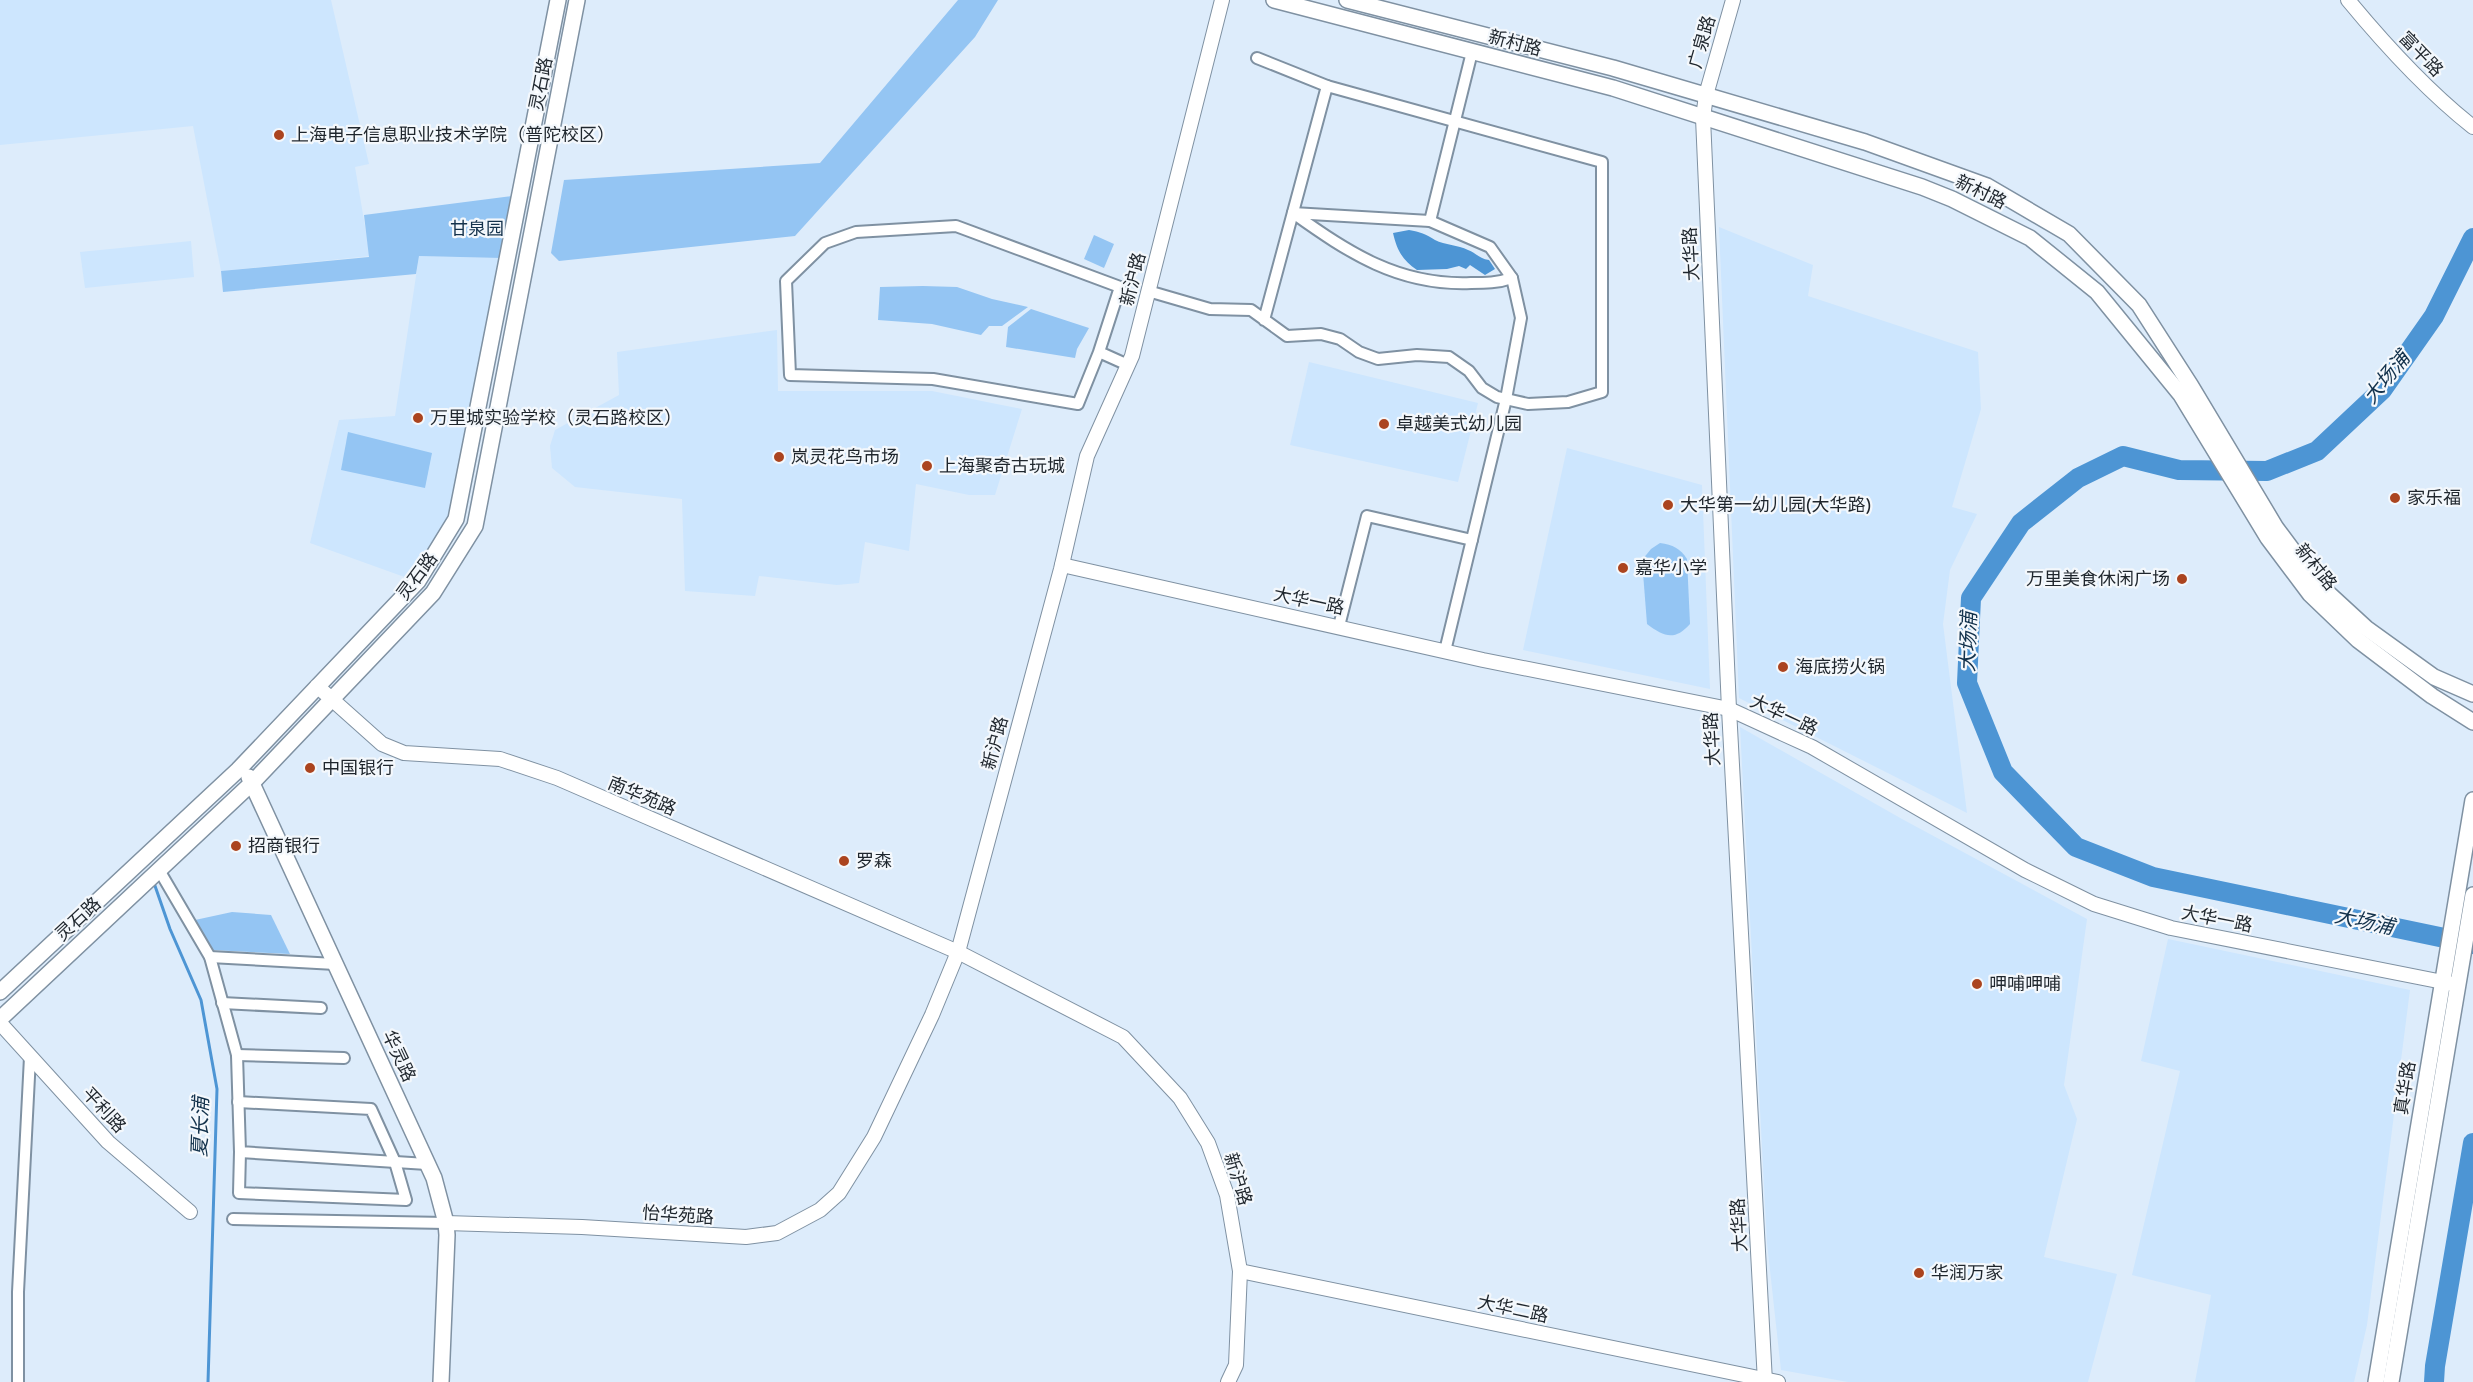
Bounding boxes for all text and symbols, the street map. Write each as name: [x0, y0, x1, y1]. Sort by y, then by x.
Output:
street label: 广泉路: [1684, 13, 1720, 71]
street label: 新村路: [1486, 25, 1544, 61]
street label: 富平路: [2394, 27, 2448, 81]
street label: 灵石路: [525, 55, 557, 113]
place label: 上海电子信息职业技术学院（普陀校区）: [291, 124, 615, 146]
marker: 上海电子信息职业技术学院（普陀校区）: [272, 128, 286, 142]
street label: 新村路: [1952, 170, 2010, 214]
park label: 甘泉园: [450, 218, 504, 240]
street label: 大华路: [1679, 226, 1703, 282]
street label: 新沪路: [1116, 250, 1150, 308]
water label: 大场浦: [2359, 345, 2417, 409]
place label: 万里城实验学校（灵石路校区）: [430, 407, 682, 429]
marker: 万里城实验学校（灵石路校区）: [411, 411, 425, 425]
place label: 卓越美式幼儿园: [1396, 413, 1522, 435]
marker: 卓越美式幼儿园: [1377, 417, 1391, 431]
place label: 岚灵花鸟市场: [791, 446, 899, 468]
marker: 岚灵花鸟市场: [772, 450, 786, 464]
place label: 上海聚奇古玩城: [939, 455, 1065, 477]
marker: 上海聚奇古玩城: [920, 459, 934, 473]
place label: 家乐福: [2407, 487, 2461, 509]
marker: 家乐福: [2388, 491, 2402, 505]
place label: 大华第一幼儿园(大华路): [1680, 494, 1871, 516]
marker: 大华第一幼儿园(大华路): [1661, 498, 1675, 512]
street label: 新村路: [2290, 539, 2342, 595]
street label: 灵石路: [392, 548, 442, 604]
place label: 嘉华小学: [1635, 557, 1707, 579]
marker: 嘉华小学: [1616, 561, 1630, 575]
place label: 万里美食休闲广场: [2026, 568, 2170, 590]
marker: 万里美食休闲广场: [2175, 572, 2189, 586]
street label: 大华一路: [1271, 583, 1347, 619]
water label: 大场浦: [1956, 609, 1982, 672]
place label: 海底捞火锅: [1795, 656, 1885, 678]
marker: 海底捞火锅: [1776, 660, 1790, 674]
street label: 大华一路: [1747, 690, 1821, 740]
street label: 大华路: [1700, 711, 1724, 767]
street label: 新沪路: [977, 714, 1013, 772]
place label: 中国银行: [322, 757, 394, 779]
marker: 中国银行: [303, 761, 317, 775]
street label: 南华苑路: [605, 772, 679, 820]
place label: 招商银行: [248, 835, 320, 857]
marker: 招商银行: [229, 839, 243, 853]
place label: 罗森: [856, 850, 892, 872]
marker: 罗森: [837, 854, 851, 868]
street label: 灵石路: [51, 893, 105, 945]
street label: 大华一路: [2180, 901, 2254, 937]
water label: 大场浦: [2332, 904, 2399, 941]
place label: 呷哺呷哺: [1989, 973, 2061, 995]
marker: 呷哺呷哺: [1970, 977, 1984, 991]
street label: 华灵路: [378, 1027, 420, 1085]
street label: 真华路: [2390, 1060, 2420, 1116]
street label: 平利路: [78, 1083, 130, 1137]
water label: 夏长浦: [188, 1094, 214, 1157]
street label: 新沪路: [1220, 1150, 1256, 1208]
street label: 大华路: [1727, 1197, 1751, 1253]
street label: 怡华苑路: [641, 1202, 715, 1228]
place label: 华润万家: [1931, 1262, 2003, 1284]
marker: 华润万家: [1912, 1266, 1926, 1280]
street label: 大华二路: [1475, 1291, 1551, 1327]

